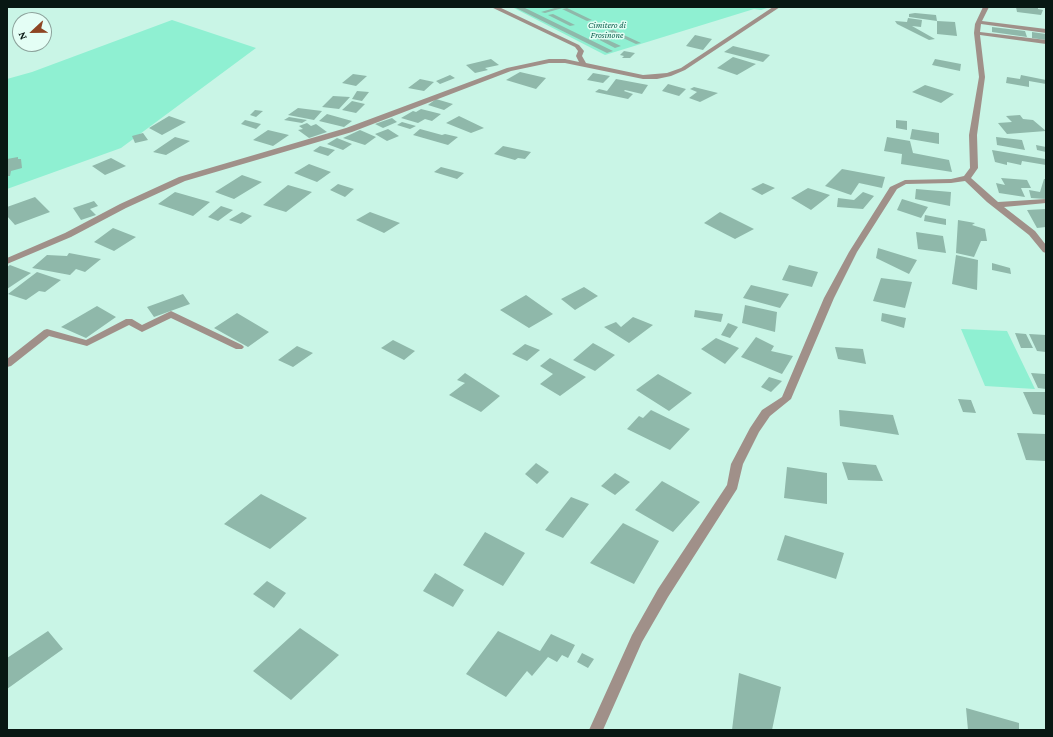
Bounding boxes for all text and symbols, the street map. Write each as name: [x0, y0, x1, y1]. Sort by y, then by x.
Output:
north arrow: [12, 12, 52, 52]
park label: Cimitero di Frosinone: [588, 20, 626, 41]
text: N: [15, 30, 29, 42]

